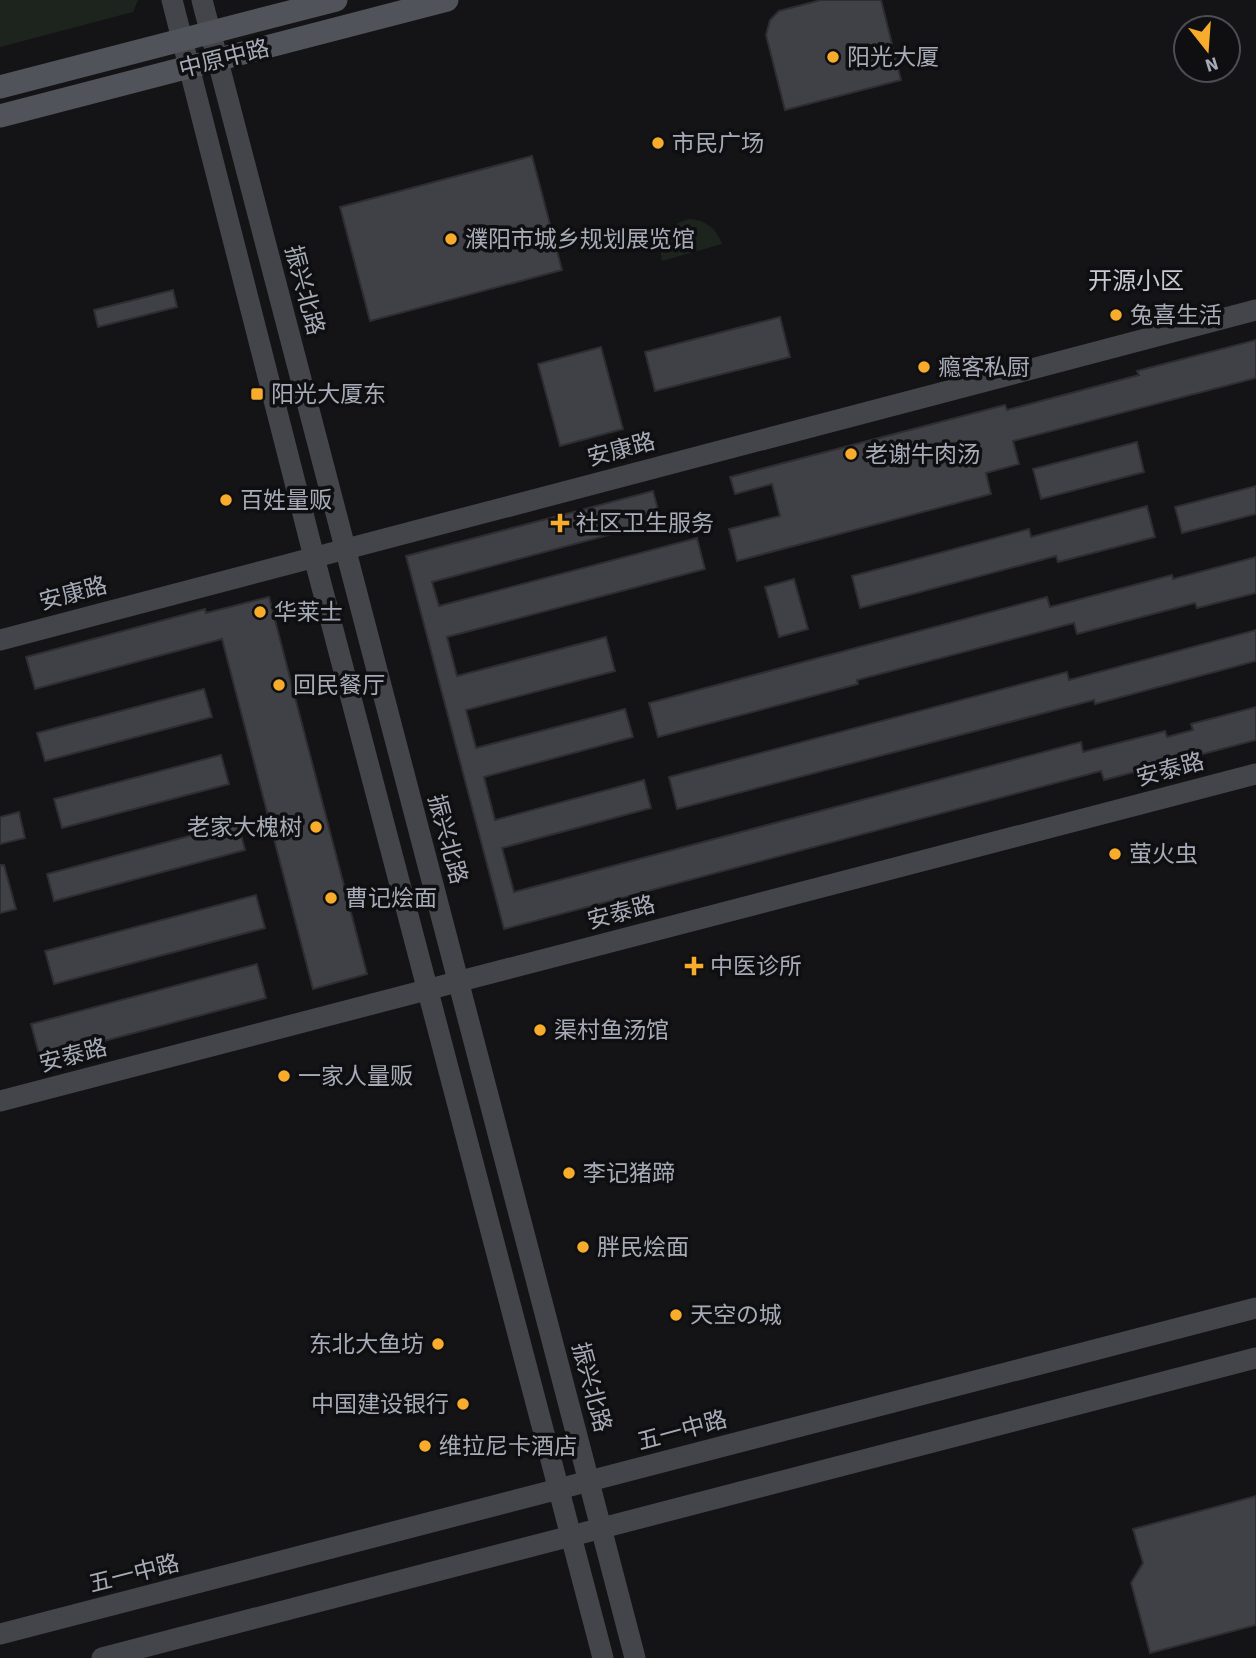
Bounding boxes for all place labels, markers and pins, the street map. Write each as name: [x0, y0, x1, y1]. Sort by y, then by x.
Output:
place label: 阳光大厦: [847, 41, 939, 74]
marker: 阳光大厦: [825, 49, 841, 65]
place label: 市民广场: [672, 127, 764, 160]
marker: 市民广场: [650, 135, 666, 151]
place label: 濮阳市城乡规划展览馆: [465, 223, 695, 256]
marker: 濮阳市城乡规划展览馆: [443, 231, 459, 247]
place label: 兔喜生活: [1130, 299, 1222, 332]
marker: 兔喜生活: [1108, 307, 1124, 323]
place label: 瘾客私厨: [938, 351, 1030, 384]
marker: 瘾客私厨: [916, 359, 932, 375]
place label: 阳光大厦东: [271, 378, 386, 411]
marker: 阳光大厦东: [249, 386, 265, 402]
place label: 老谢牛肉汤: [865, 438, 980, 471]
marker: 老谢牛肉汤: [843, 446, 859, 462]
place label: 百姓量贩: [240, 484, 332, 517]
marker: 百姓量贩: [218, 492, 234, 508]
place label: 社区卫生服务: [576, 507, 714, 540]
marker: 社区卫生服务: [550, 513, 570, 533]
place label: 华莱士: [274, 596, 343, 629]
marker: 华莱士: [252, 604, 268, 620]
place label: 回民餐厅: [293, 669, 385, 702]
marker: 回民餐厅: [271, 677, 287, 693]
place label: 老家大槐树: [187, 811, 302, 844]
marker: 老家大槐树: [308, 819, 324, 835]
place label: 萤火虫: [1129, 838, 1198, 871]
marker: 萤火虫: [1107, 846, 1123, 862]
place label: 曹记烩面: [345, 882, 437, 915]
marker: 曹记烩面: [323, 890, 339, 906]
place label: 中医诊所: [710, 950, 802, 983]
marker: 中医诊所: [684, 956, 704, 976]
place label: 渠村鱼汤馆: [554, 1014, 669, 1047]
marker: 渠村鱼汤馆: [532, 1022, 548, 1038]
place label: 一家人量贩: [298, 1060, 413, 1093]
marker: 一家人量贩: [276, 1068, 292, 1084]
place label: 李记猪蹄: [583, 1157, 675, 1190]
marker: 李记猪蹄: [561, 1165, 577, 1181]
place label: 胖民烩面: [597, 1231, 689, 1264]
marker: 胖民烩面: [575, 1239, 591, 1255]
place label: 天空の城: [690, 1299, 782, 1332]
marker: 天空の城: [668, 1307, 684, 1323]
place label: 东北大鱼坊: [309, 1328, 424, 1361]
marker: 东北大鱼坊: [430, 1336, 446, 1352]
place label: 中国建设银行: [311, 1388, 449, 1421]
marker: 中国建设银行: [455, 1396, 471, 1412]
place label: 维拉尼卡酒店: [439, 1430, 577, 1463]
marker: 维拉尼卡酒店: [417, 1438, 433, 1454]

